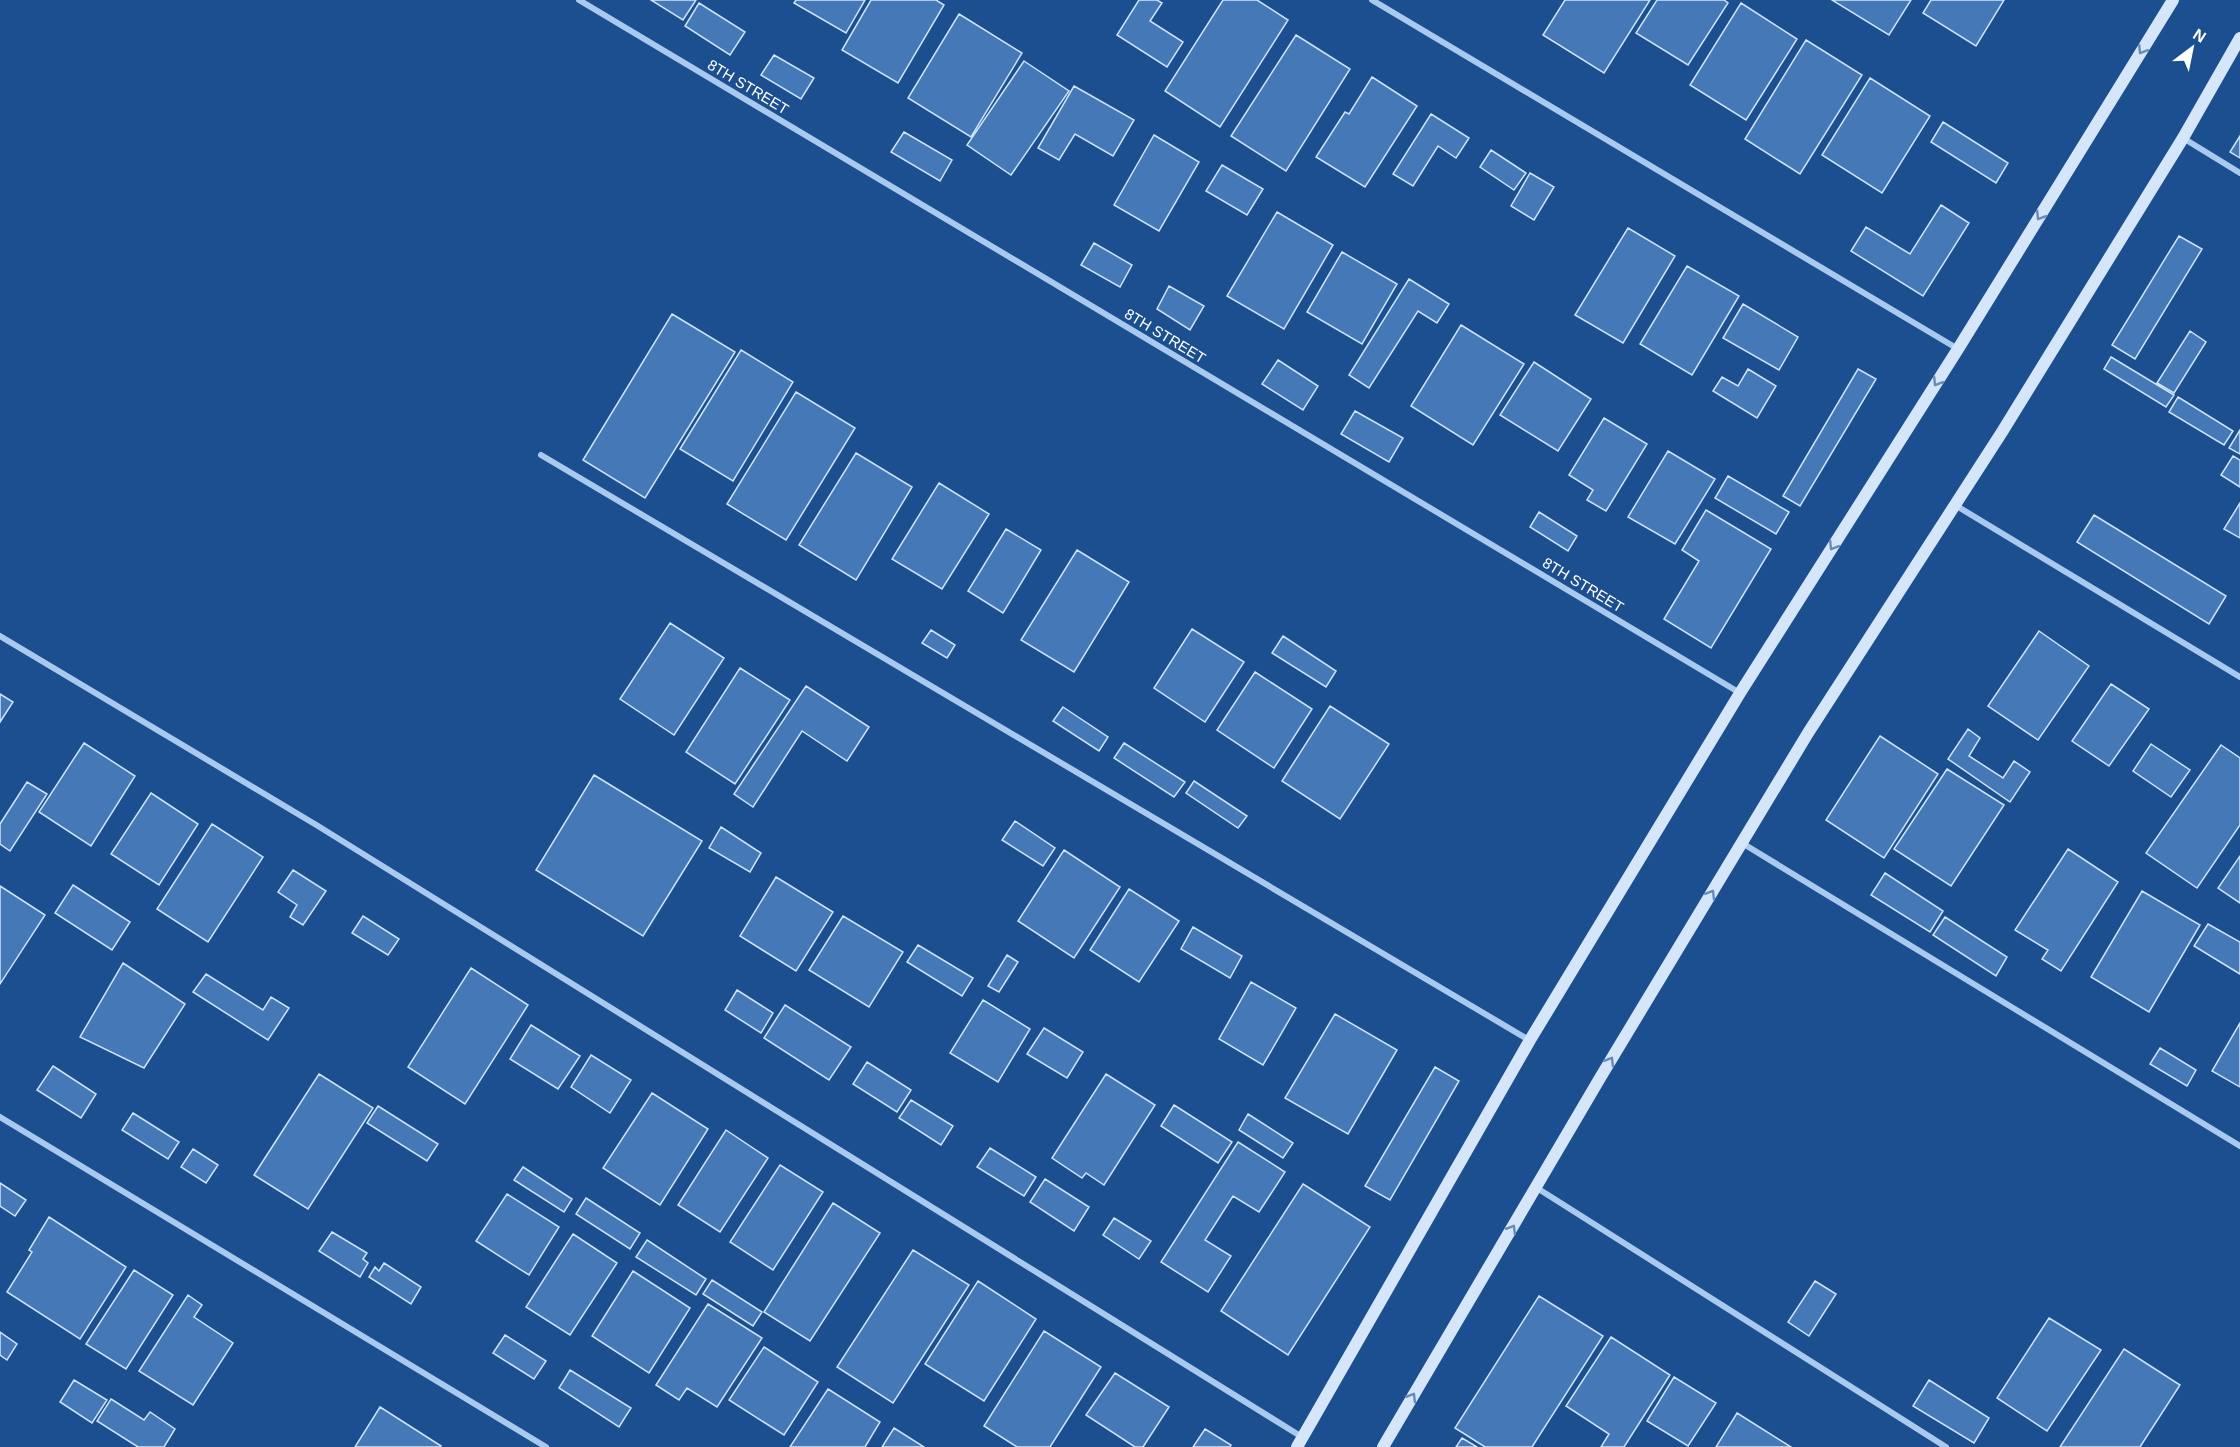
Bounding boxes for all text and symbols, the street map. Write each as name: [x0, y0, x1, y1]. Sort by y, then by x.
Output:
north arrow: [2162, 18, 2222, 78]
text: N: [2190, 25, 2209, 46]
one-way arrow: [2137, 44, 2149, 54]
street label: 8TH STREET: [705, 56, 792, 117]
one-way arrow: [2035, 210, 2047, 220]
street label: 8TH STREET: [1122, 305, 1209, 366]
one-way arrow: [1933, 375, 1944, 386]
one-way arrow: [1828, 540, 1840, 550]
street label: 8TH STREET: [1540, 554, 1627, 615]
one-way arrow: [1703, 890, 1715, 900]
one-way arrow: [1603, 1057, 1615, 1067]
one-way arrow: [1505, 1225, 1516, 1235]
one-way arrow: [1405, 1393, 1417, 1403]

